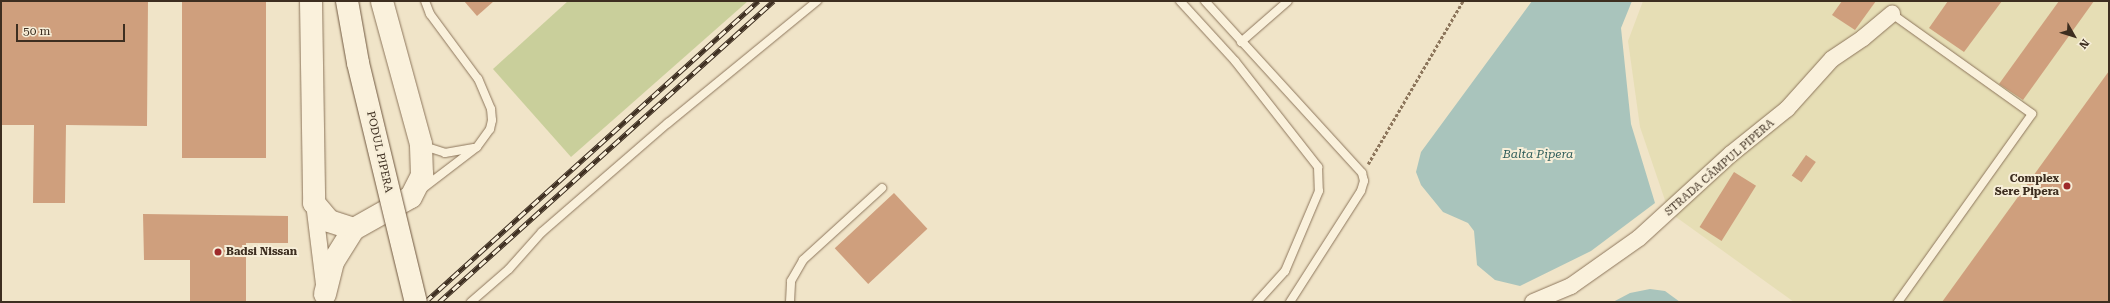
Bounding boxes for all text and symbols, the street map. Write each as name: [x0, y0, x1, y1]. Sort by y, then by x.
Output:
scale bar: [18, 16, 127, 42]
north arrow: [2054, 16, 2094, 56]
text: 50 m: [23, 24, 50, 38]
text: N: [2076, 36, 2091, 51]
street label: PODUL PIPERA: [363, 110, 395, 194]
street label: STRADA CÂMPUL PIPERA: [1663, 117, 1777, 219]
water label: Balta Pipera: [1503, 148, 1573, 162]
place label: Complex Sere Pipera: [1995, 173, 2059, 199]
marker: Complex Sere Pipera: [2062, 181, 2072, 191]
place label: Badsi Nissan: [226, 245, 297, 259]
marker: Badsi Nissan: [213, 247, 223, 257]

